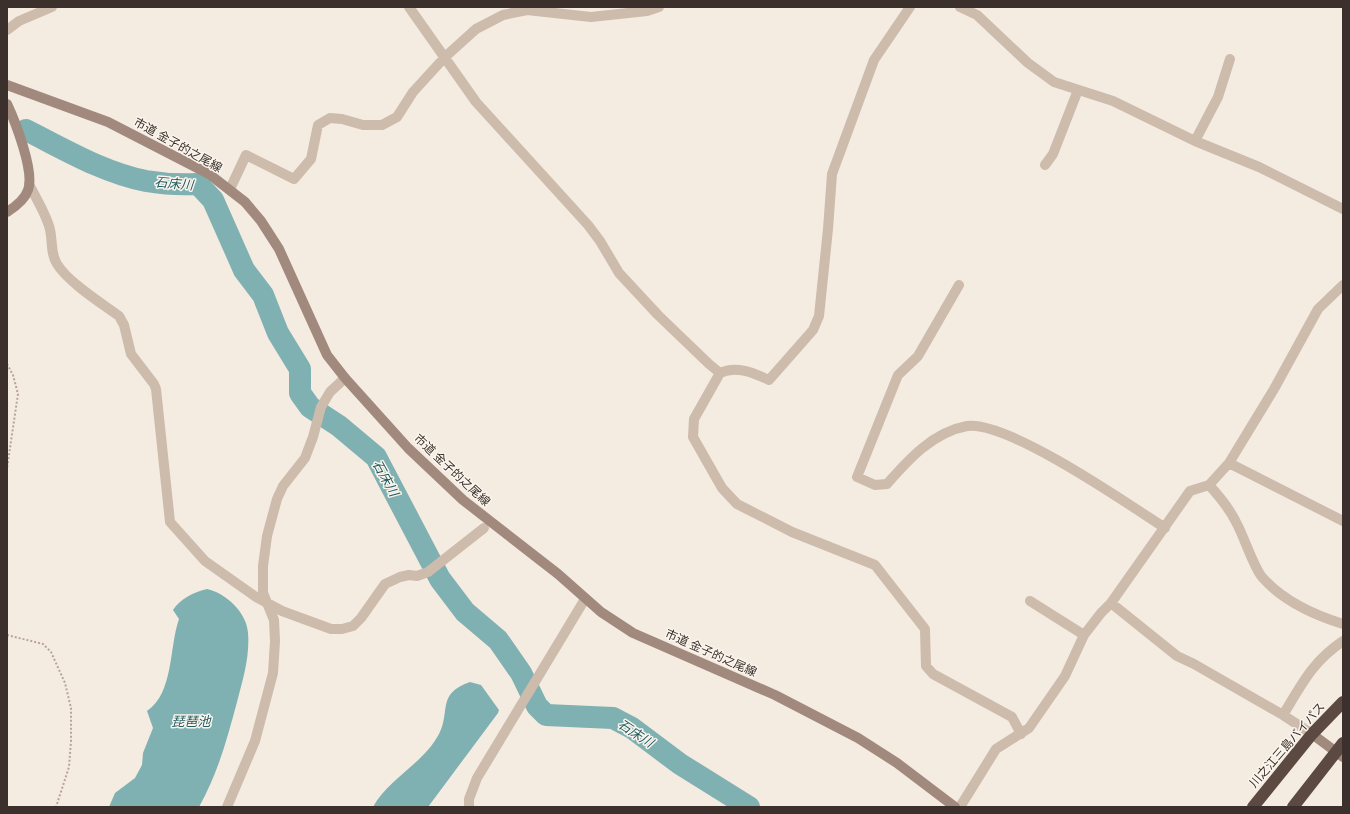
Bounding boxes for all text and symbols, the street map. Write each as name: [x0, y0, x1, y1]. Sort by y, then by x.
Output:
street label: 市道 金子的之尾線: [130, 115, 225, 177]
water label: 石床川: [154, 175, 196, 195]
street label: 市道 金子的之尾線: [410, 431, 493, 510]
water label: 石床川: [368, 458, 402, 502]
street label: 市道 金子的之尾線: [662, 627, 759, 681]
street label: 川之江三島バイパス: [1246, 700, 1329, 792]
water label: 琵琶池: [171, 715, 212, 731]
water label: 石床川: [614, 717, 657, 753]

